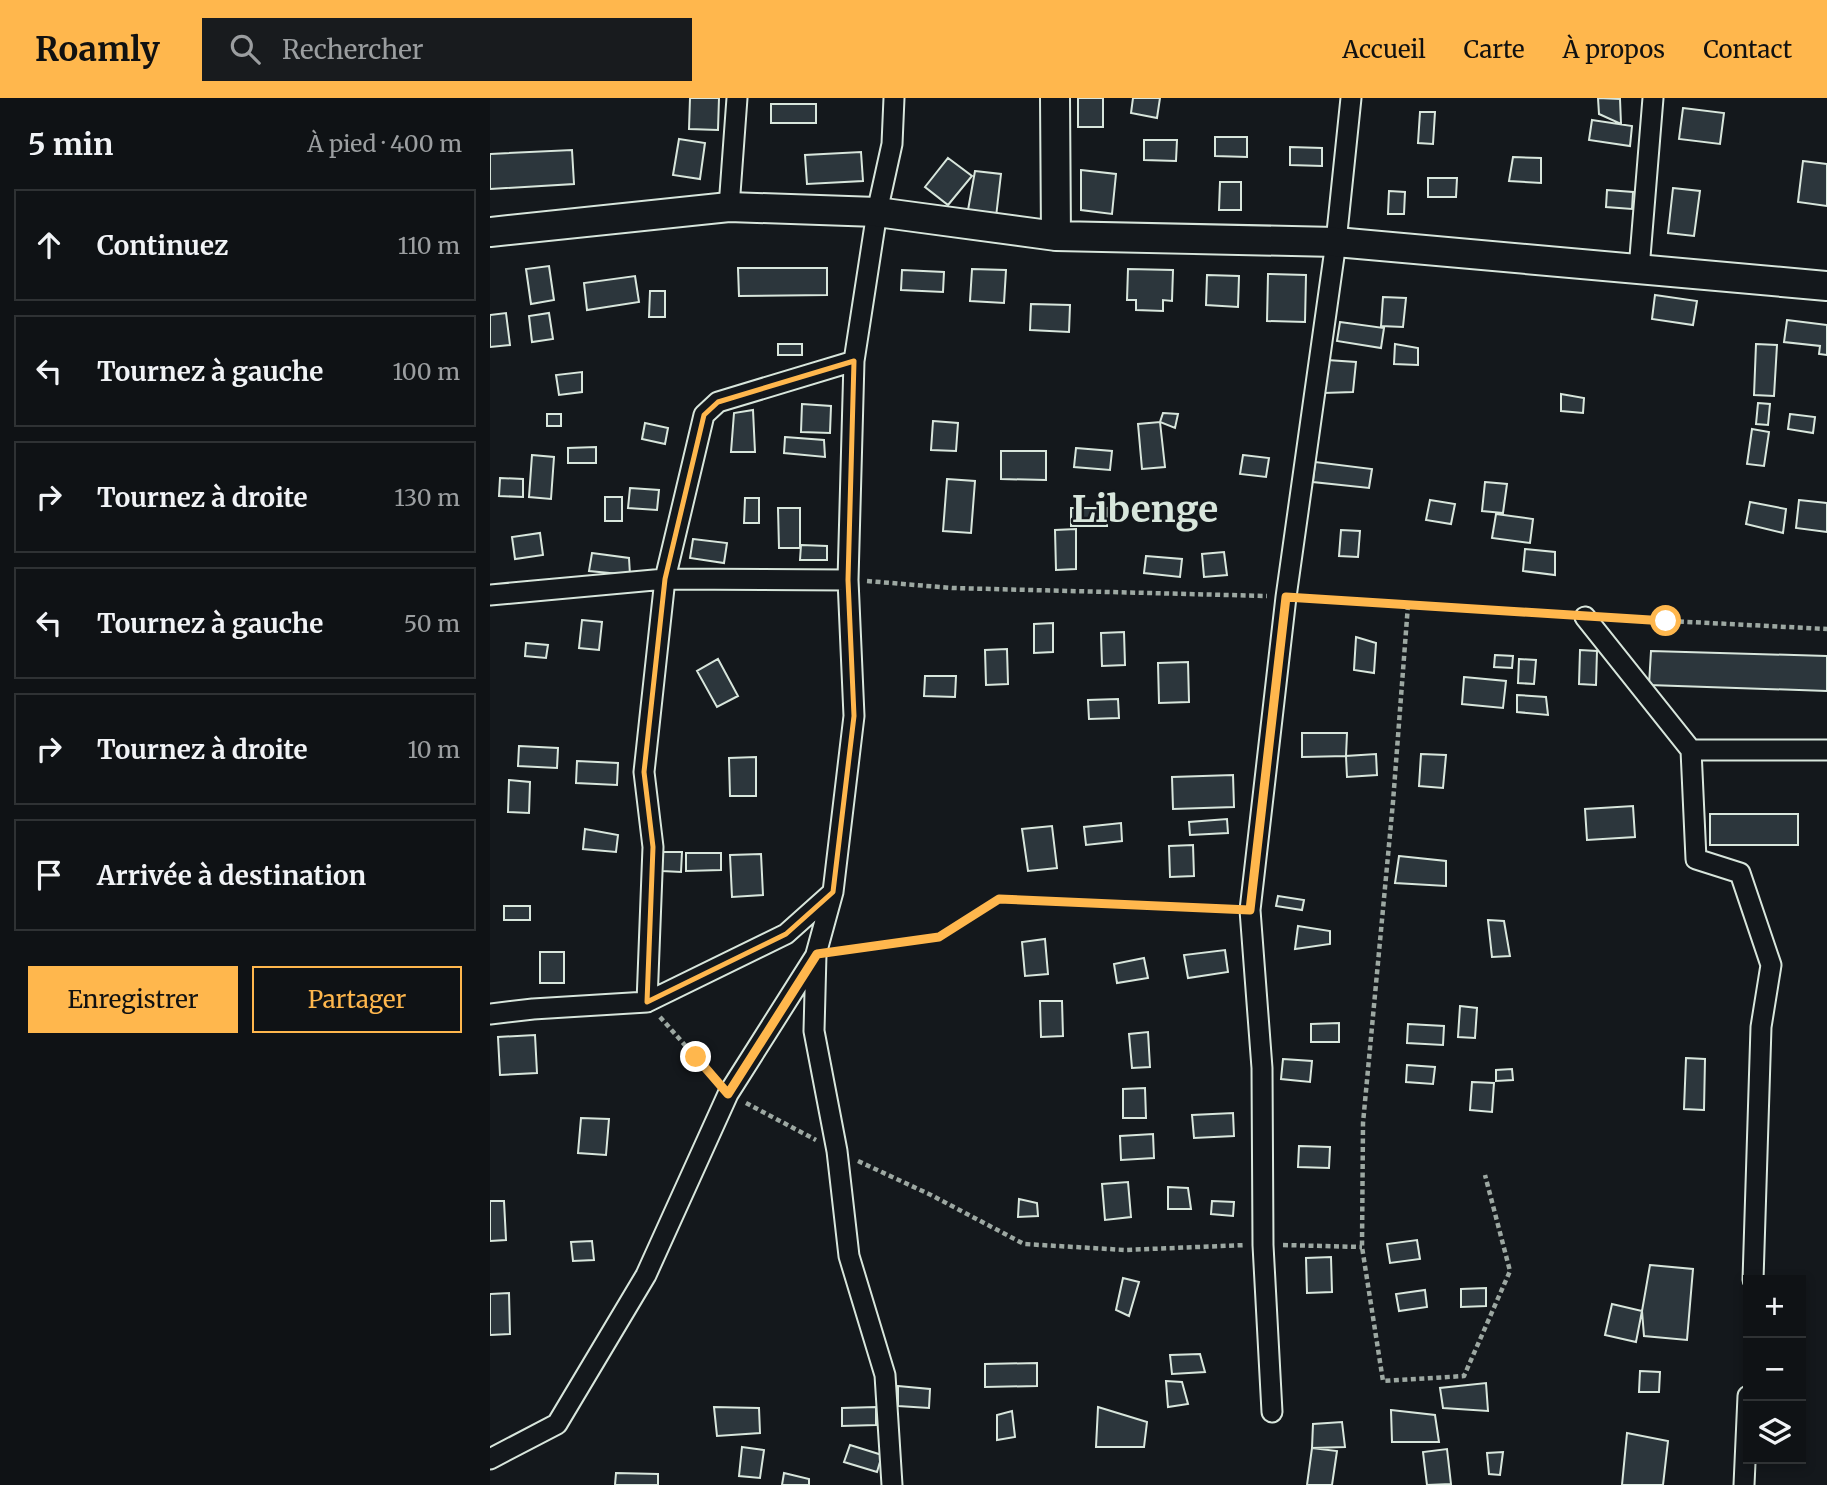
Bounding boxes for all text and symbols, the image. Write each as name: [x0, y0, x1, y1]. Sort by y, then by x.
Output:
search box: [202, 18, 692, 81]
text: Roamly: [35, 29, 160, 70]
icon: search: [226, 30, 264, 68]
text: Rechercher: [282, 33, 423, 66]
text: Accueil: [1342, 34, 1426, 65]
text: Carte: [1464, 34, 1525, 65]
text: À propos: [1563, 34, 1665, 65]
text: Contact: [1703, 34, 1792, 65]
text: 5 min: [28, 125, 113, 163]
text: À pied · 400 m: [307, 129, 462, 158]
icon: ahead: [30, 226, 68, 264]
text: Continuez: [97, 229, 228, 262]
text: 110 m: [398, 231, 460, 260]
icon: left: [30, 352, 68, 390]
text: Tournez à gauche: [97, 355, 323, 388]
text: 100 m: [392, 357, 460, 386]
icon: right: [30, 478, 68, 516]
text: Tournez à droite: [97, 481, 308, 514]
text: 130 m: [394, 483, 460, 512]
district label: Libenge: [1072, 486, 1218, 532]
icon: left: [30, 604, 68, 642]
route start: [1650, 605, 1681, 636]
text: Tournez à gauche: [97, 607, 323, 640]
text: 50 m: [404, 609, 460, 638]
icon: right: [30, 730, 68, 768]
text: Tournez à droite: [97, 733, 308, 766]
text: 10 m: [407, 735, 460, 764]
icon: arrive: [30, 856, 68, 894]
text: Arrivée à destination: [97, 859, 366, 892]
button: Enregistrer: [28, 966, 238, 1033]
button: Partager: [252, 966, 462, 1033]
route end: [680, 1041, 711, 1072]
map controls: [1743, 1275, 1806, 1464]
button: +: [1743, 1275, 1806, 1338]
button: −: [1743, 1338, 1806, 1401]
button: layers: [1743, 1401, 1806, 1464]

